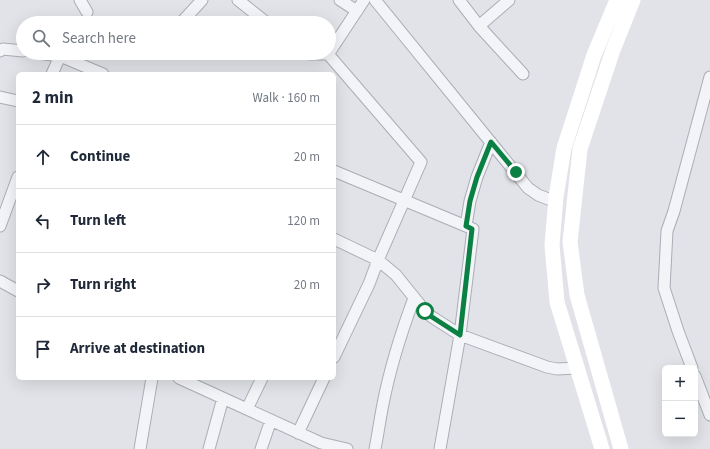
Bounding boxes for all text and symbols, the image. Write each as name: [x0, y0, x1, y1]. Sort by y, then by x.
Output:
search box: [16, 16, 336, 60]
icon: search: [30, 27, 52, 49]
text: Search here: [62, 28, 136, 49]
text: 2 min: [32, 86, 73, 110]
text: Walk · 160 m: [252, 89, 320, 107]
icon: ahead: [32, 146, 54, 168]
text: Continue: [70, 146, 130, 167]
text: 20 m: [294, 148, 320, 166]
route end: [507, 163, 525, 181]
icon: left: [32, 210, 54, 232]
text: Turn left: [70, 210, 126, 231]
text: 120 m: [287, 212, 320, 230]
icon: right: [32, 274, 54, 296]
text: Turn right: [70, 274, 136, 295]
text: 20 m: [294, 276, 320, 294]
route start: [416, 302, 434, 320]
icon: arrive: [32, 338, 54, 360]
text: Arrive at destination: [70, 338, 205, 359]
map controls: [662, 365, 698, 437]
button: +: [662, 365, 698, 401]
button: −: [662, 401, 698, 437]

